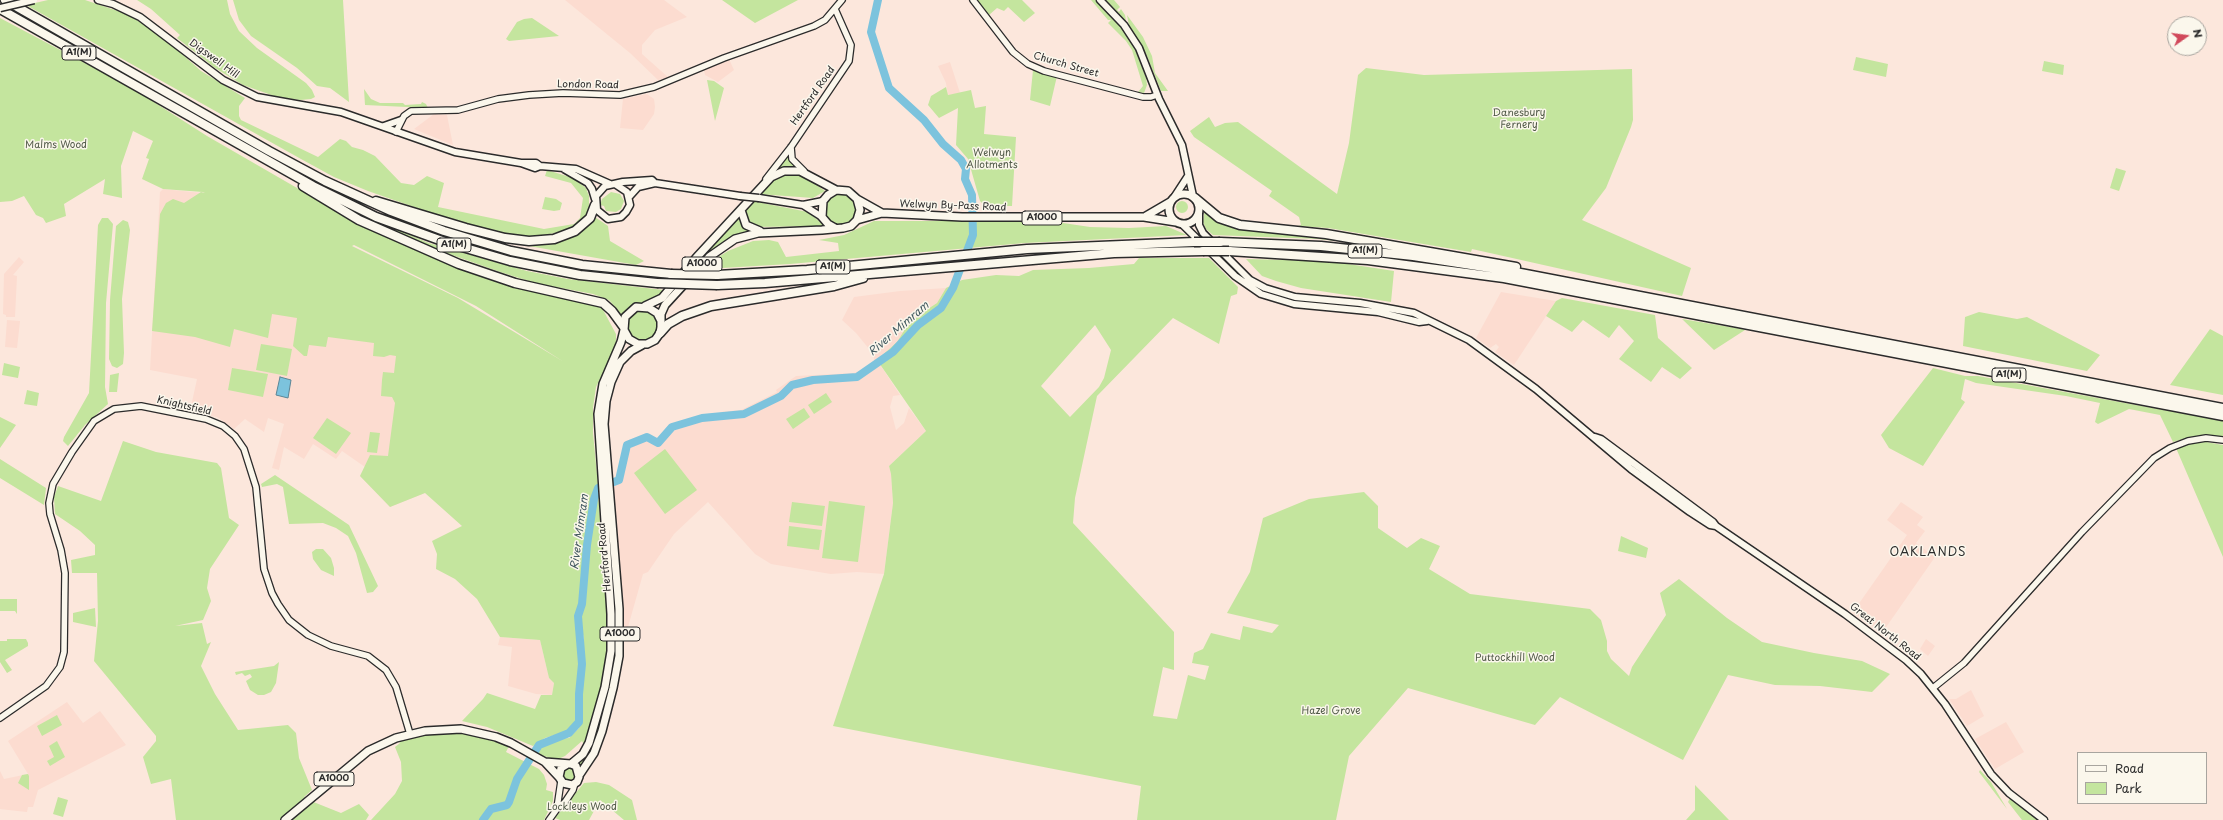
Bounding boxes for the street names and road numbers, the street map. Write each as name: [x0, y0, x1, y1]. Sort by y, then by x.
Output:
street label: Digswell Hill: [187, 37, 241, 81]
road number: A1(M): [62, 46, 96, 60]
street label: Church Street: [1032, 50, 1100, 80]
street label: Hertford Road: [788, 64, 838, 128]
street label: London Road: [557, 78, 619, 92]
street label: Welwyn By-Pass Road: [899, 198, 1007, 214]
road number: A1000: [1022, 211, 1062, 225]
road number: A1(M): [437, 238, 471, 252]
road number: A1(M): [1348, 244, 1382, 258]
road number: A1000: [682, 257, 722, 271]
road number: A1(M): [816, 260, 850, 274]
road number: A1(M): [1992, 368, 2026, 382]
street label: Knightsfield: [156, 394, 212, 418]
street label: Hertford Road: [596, 522, 614, 592]
street label: Great North Road: [1847, 601, 1923, 663]
road number: A1000: [600, 627, 640, 641]
road number: A1000: [314, 772, 354, 786]

